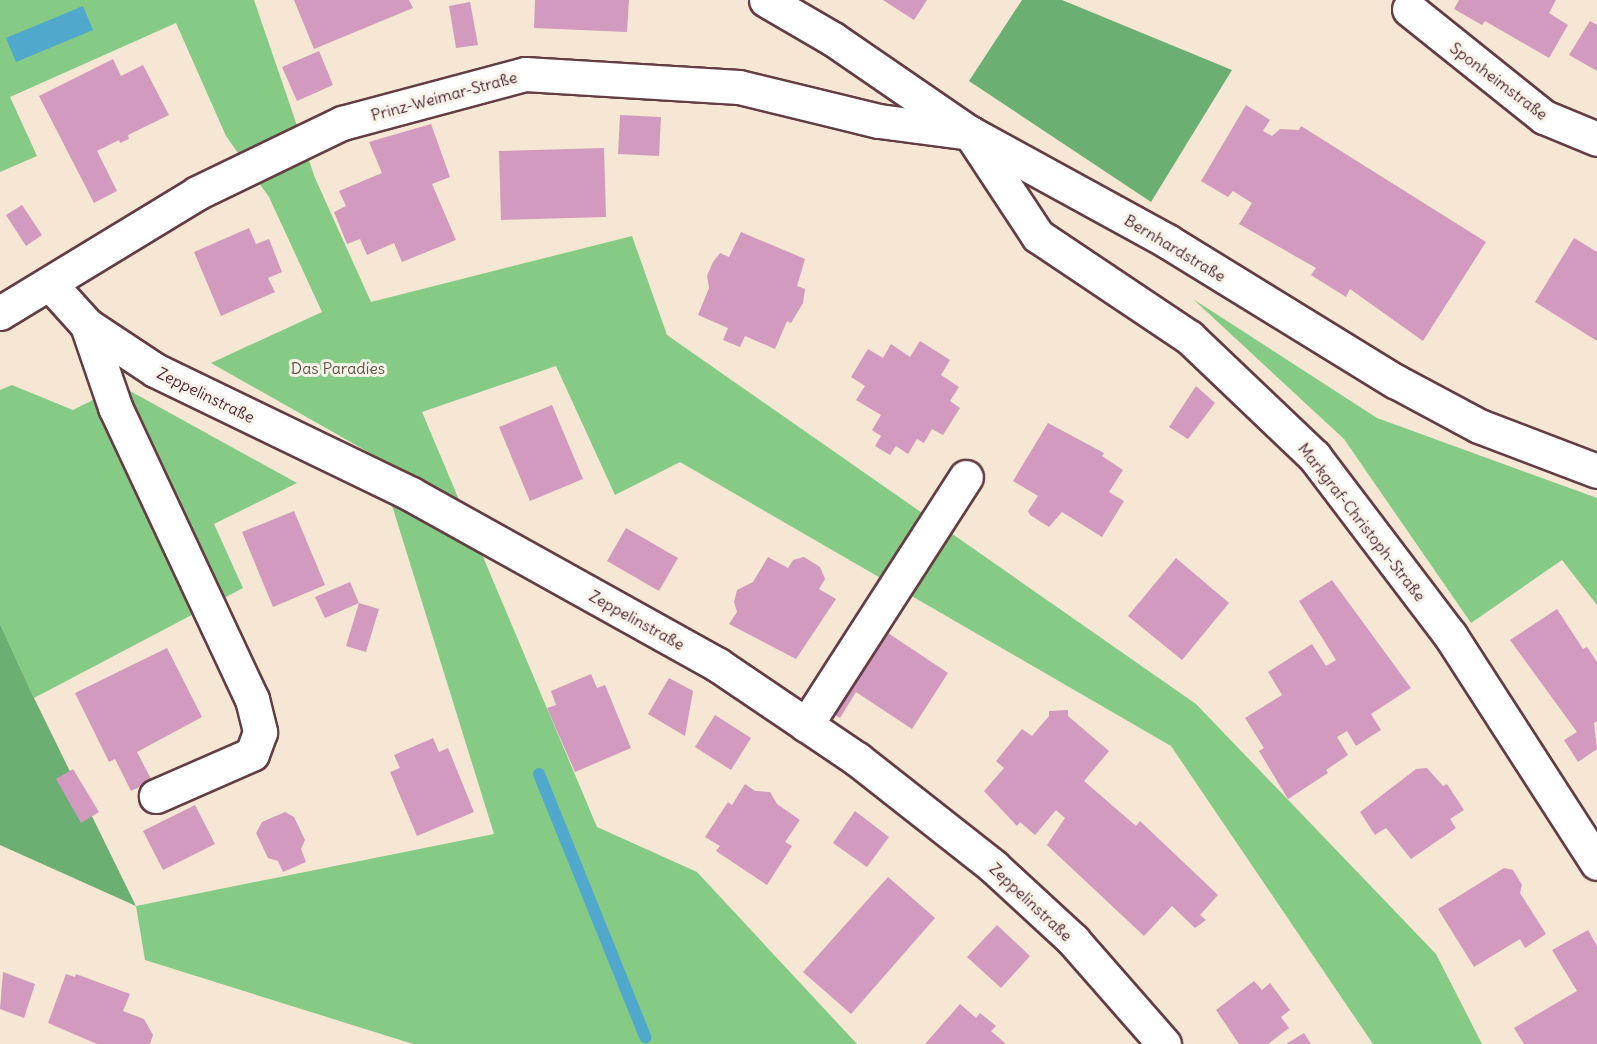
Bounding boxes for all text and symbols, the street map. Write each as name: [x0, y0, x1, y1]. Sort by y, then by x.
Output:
street label: Sponheimstraße: [1446, 38, 1552, 124]
street label: Prinz-Weimar-Straße: [369, 67, 519, 125]
street label: Bernhardstraße: [1121, 210, 1229, 286]
park label: Das Paradies: [291, 358, 385, 378]
street label: Zeppelinstraße: [154, 363, 258, 427]
street label: Markgraf-Christoph-Straße: [1294, 439, 1430, 605]
street label: Zeppelinstraße: [586, 586, 688, 654]
street label: Zeppelinstraße: [986, 859, 1076, 945]

